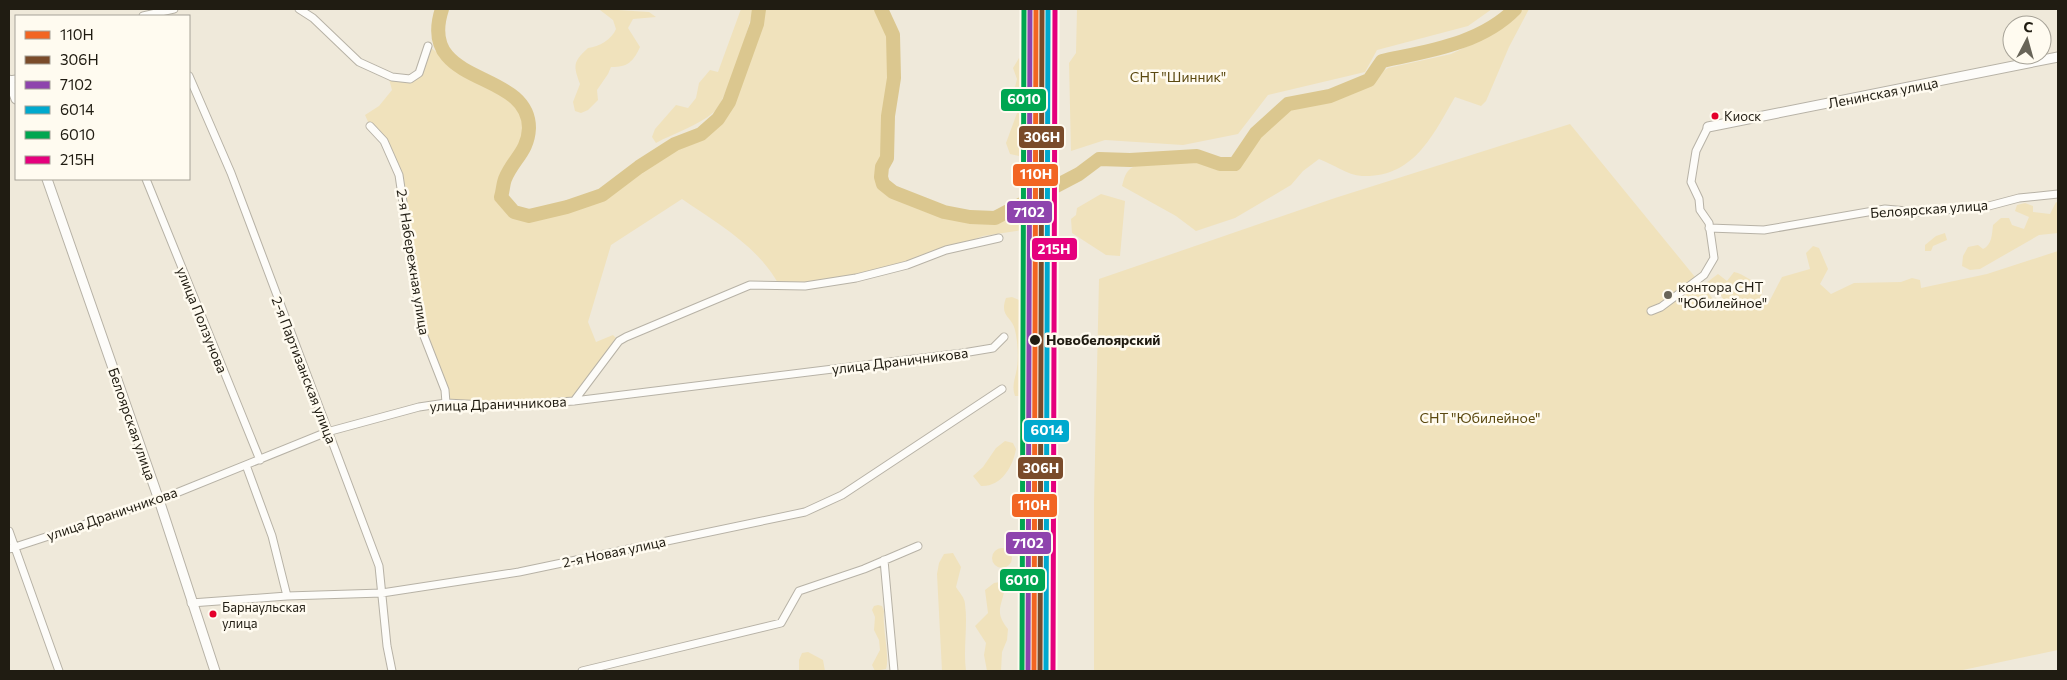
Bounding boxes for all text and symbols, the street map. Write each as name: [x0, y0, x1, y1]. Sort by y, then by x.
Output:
legend: [15, 15, 190, 180]
north arrow: [2002, 15, 2052, 65]
text: С: [2023, 18, 2034, 36]
text: 110Н: [60, 25, 94, 43]
text: 306Н: [60, 50, 99, 68]
park label: СНТ "Шинник": [1130, 68, 1226, 85]
street label: Ленинская улица: [1826, 73, 1939, 112]
text: 7102: [60, 75, 92, 93]
line badge: 6010: [1000, 88, 1047, 112]
text: 6010: [1007, 90, 1041, 107]
text: 6014: [60, 100, 94, 118]
place label: Киоск: [1724, 108, 1761, 124]
marker: Киоск: [1710, 111, 1720, 121]
text: 6010: [60, 125, 95, 143]
line badge: 306Н: [1018, 125, 1065, 149]
text: 306Н: [1024, 128, 1060, 145]
text: 215Н: [60, 150, 95, 168]
line badge: 110Н: [1012, 163, 1059, 187]
text: 110Н: [1020, 165, 1052, 182]
street label: 2-я Набережная улица: [394, 188, 433, 336]
street label: Белоярская улица: [1869, 196, 1989, 221]
line badge: 7102: [1006, 200, 1053, 224]
text: 7102: [1013, 203, 1045, 220]
line badge: 215Н: [1031, 237, 1078, 261]
text: 215Н: [1038, 240, 1070, 257]
street label: улица Ползунова: [173, 264, 231, 375]
place label: контора СНТ "Юбилейное": [1678, 278, 1767, 311]
marker: контора СНТ "Юбилейное": [1662, 289, 1674, 301]
street label: 2-я Партизанская улица: [269, 294, 340, 446]
place label: Новобелоярский: [1046, 331, 1160, 348]
marker: Новобелоярский: [1028, 333, 1042, 347]
street label: улица Драничникова: [831, 344, 969, 377]
street label: Белоярская улица: [105, 365, 160, 482]
street label: улица Драничникова: [429, 393, 567, 414]
park label: СНТ "Юбилейное": [1419, 409, 1541, 426]
line badge: 6014: [1023, 419, 1070, 443]
text: 6014: [1031, 421, 1064, 438]
line badge: 306Н: [1017, 456, 1064, 480]
text: 306Н: [1023, 459, 1059, 476]
street label: улица Драничникова: [44, 483, 179, 544]
line badge: 110Н: [1011, 493, 1058, 518]
text: 110Н: [1018, 496, 1050, 513]
line badge: 7102: [1005, 531, 1052, 555]
street label: 2-я Новая улица: [560, 532, 667, 571]
text: 7102: [1012, 534, 1044, 551]
line badge: 6010: [999, 568, 1046, 592]
text: 6010: [1005, 571, 1039, 588]
place label: Барнаульская улица: [222, 599, 306, 631]
marker: Барнаульская улица: [208, 609, 218, 619]

